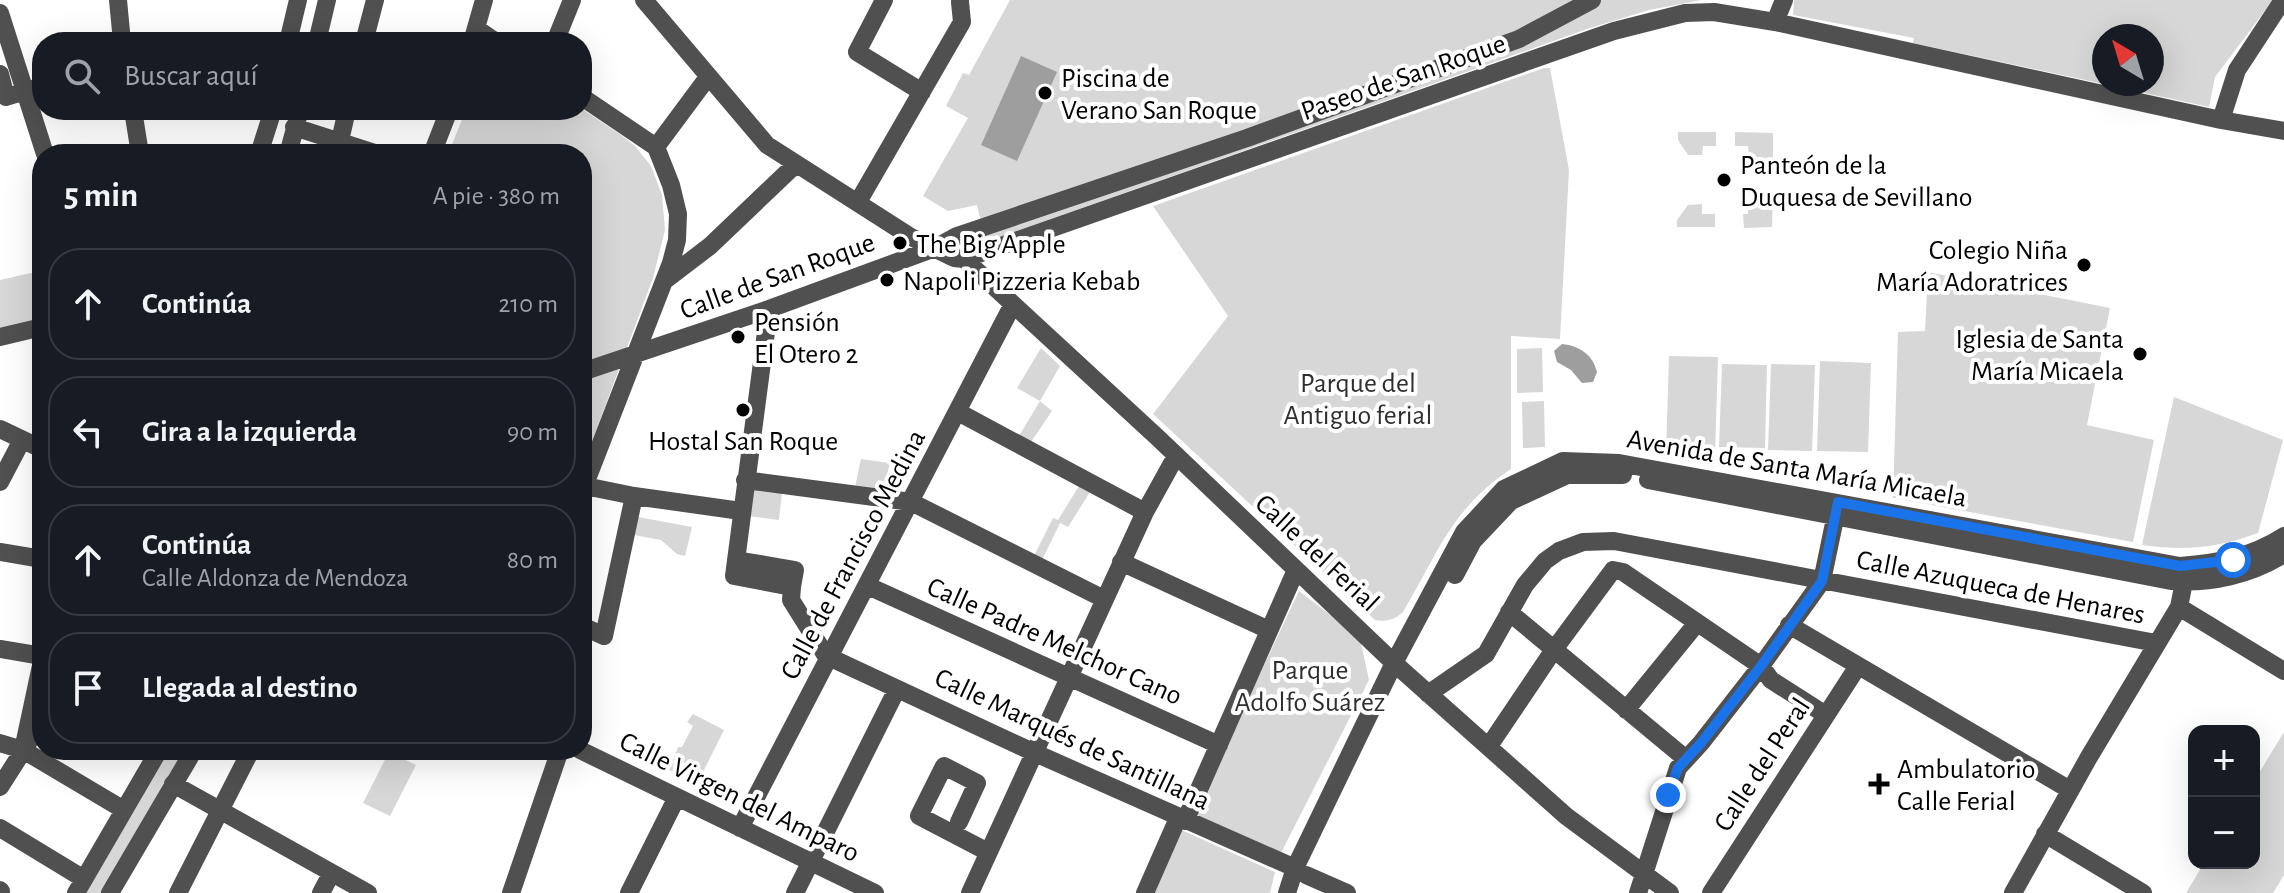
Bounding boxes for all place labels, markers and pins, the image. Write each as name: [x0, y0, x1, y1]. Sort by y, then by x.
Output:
place label: Piscina de Verano San Roque: [1061, 65, 1257, 125]
marker: Piscina de Verano San Roque: [1036, 84, 1054, 102]
place label: Panteón de la Duquesa de Sevillano: [1740, 152, 1973, 212]
marker: Panteón de la Duquesa de Sevillano: [1715, 171, 1733, 189]
place label: The Big Apple: [916, 231, 1066, 259]
marker: The Big Apple: [891, 234, 909, 252]
place label: Colegio Niña María Adoratrices: [1876, 237, 2068, 297]
marker: Colegio Niña María Adoratrices: [2075, 256, 2093, 274]
place label: Napoli Pizzeria Kebab: [903, 268, 1140, 296]
marker: Napoli Pizzeria Kebab: [878, 271, 896, 289]
place label: Pensión El Otero 2: [754, 309, 858, 369]
place label: Iglesia de Santa María Micaela: [1955, 326, 2124, 386]
marker: Pensión El Otero 2: [729, 328, 747, 346]
marker: Iglesia de Santa María Micaela: [2131, 345, 2149, 363]
marker: Hostal San Roque: [734, 401, 752, 419]
place label: Hostal San Roque: [648, 428, 838, 456]
place label: Ambulatorio Calle Ferial: [1897, 756, 2035, 816]
marker: Ambulatorio Calle Ferial: [1868, 773, 1890, 795]

